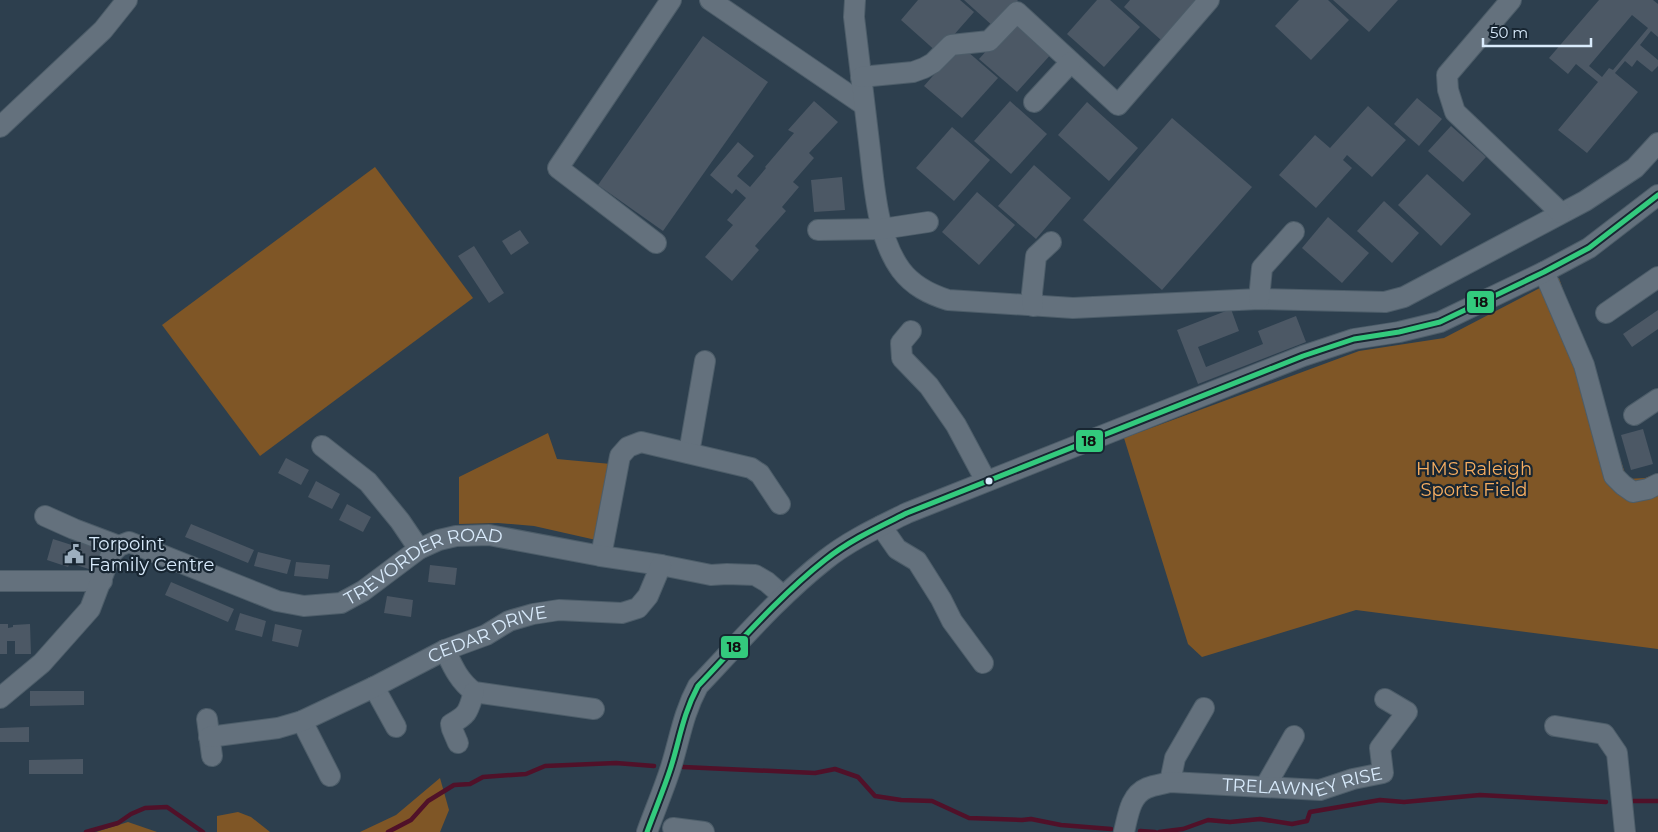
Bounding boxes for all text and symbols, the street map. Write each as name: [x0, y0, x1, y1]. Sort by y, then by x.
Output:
scale bar: [1483, 15, 1590, 47]
text: 50 m: [1490, 23, 1528, 42]
line badge: 18: [1466, 290, 1495, 314]
text: 18: [1474, 293, 1488, 311]
line badge: 18: [1075, 429, 1104, 453]
text: 18: [1082, 432, 1096, 450]
park label: HMS Raleigh Sports Field: [1416, 458, 1532, 501]
unlabelled marker: [984, 476, 994, 486]
street label: TREVORDER ROAD: [340, 524, 505, 610]
place label: Torpoint Family Centre: [89, 533, 215, 576]
public building icon: Torpoint Family Centre: [63, 543, 85, 565]
street label: CEDAR DRIVE: [424, 601, 548, 668]
line badge: 18: [720, 635, 749, 659]
text: 18: [727, 638, 741, 656]
street label: TRELAWNEY RISE: [1222, 762, 1384, 802]

